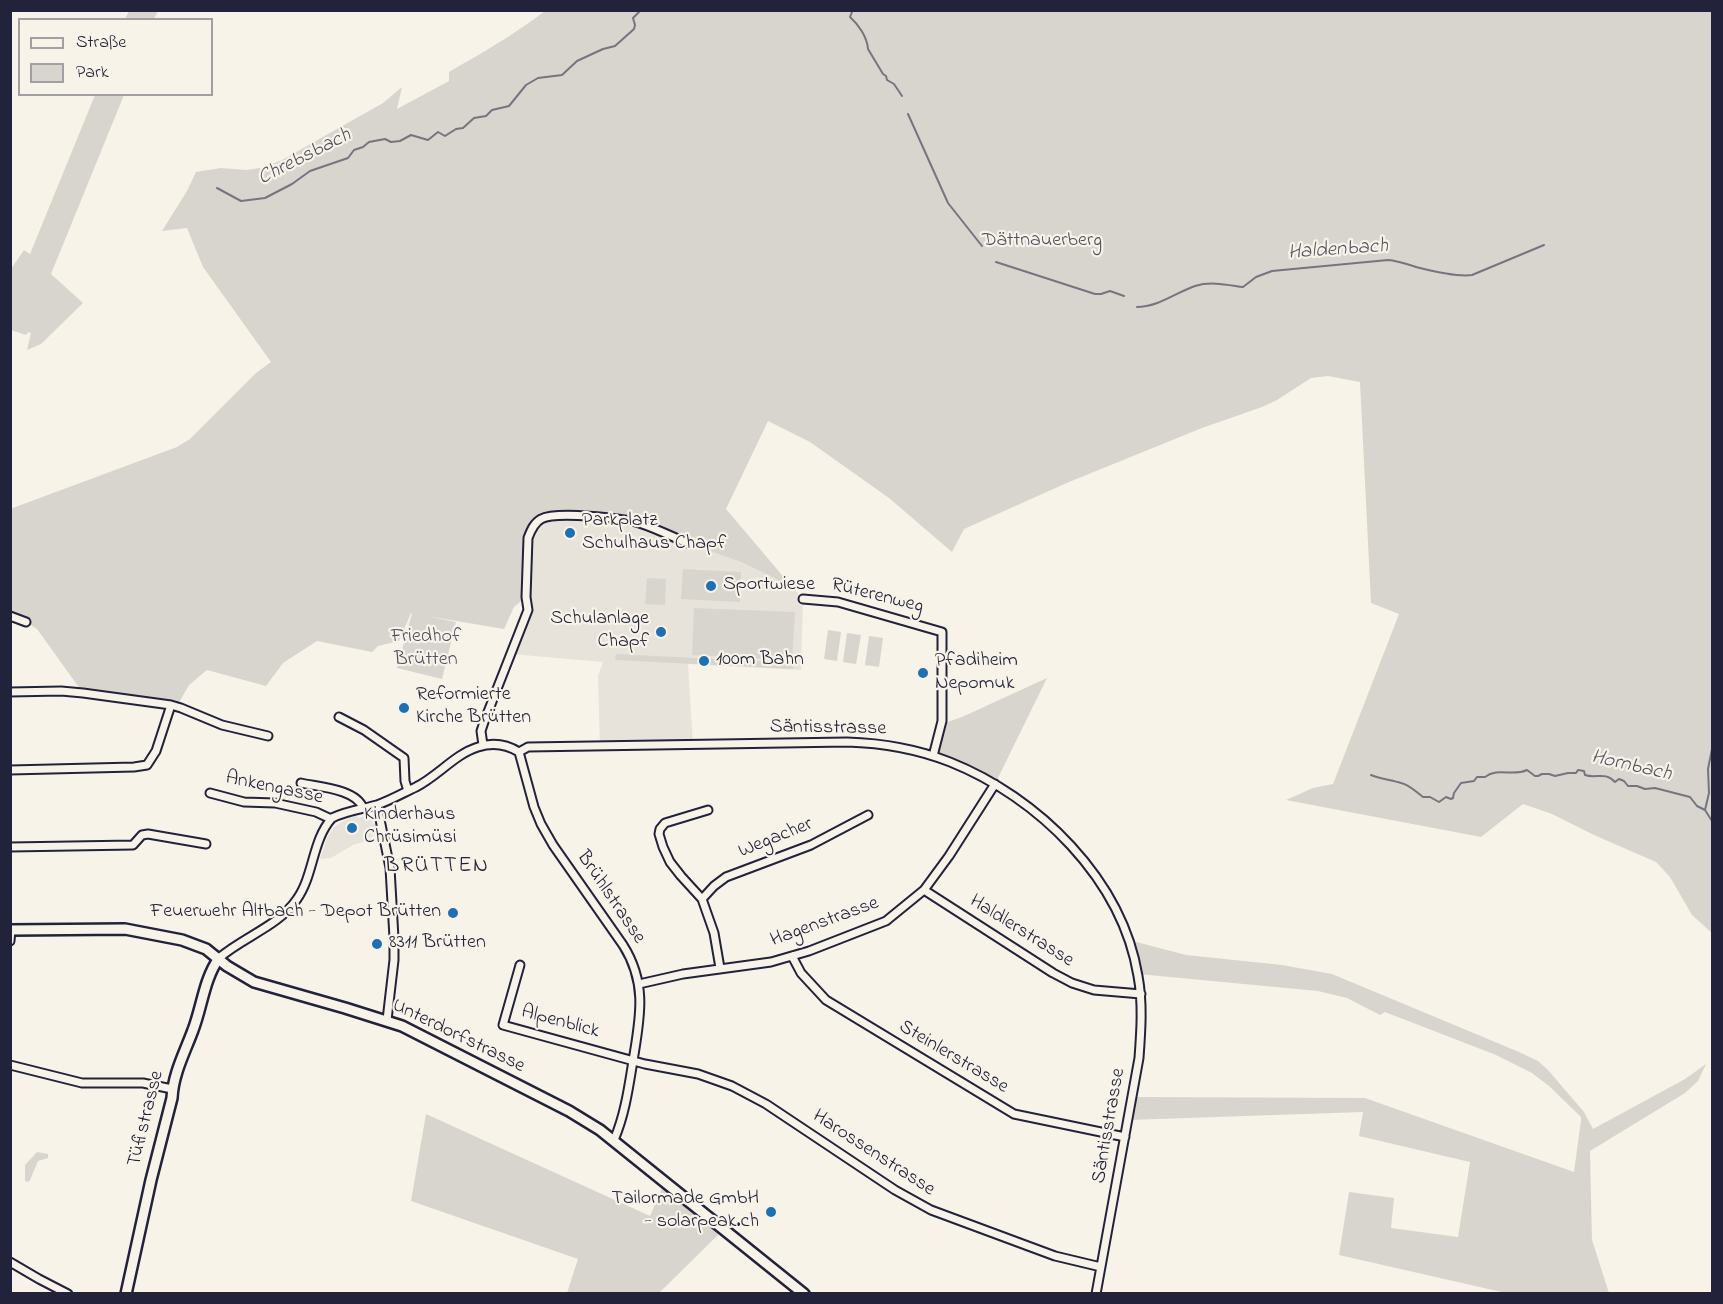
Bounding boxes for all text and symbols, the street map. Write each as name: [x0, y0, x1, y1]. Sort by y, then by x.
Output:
legend: [18, 18, 213, 96]
text: Straße: [76, 30, 126, 56]
text: Park: [76, 60, 109, 86]
water label: Chrebsbach: [254, 124, 356, 192]
park label: Dättnauerberg: [982, 230, 1102, 254]
water label: Haldenbach: [1287, 235, 1389, 267]
place label: Parkplatz Schulhaus Chapf: [582, 510, 726, 557]
marker: Parkplatz Schulhaus Chapf: [563, 526, 577, 540]
place label: Sportwiese: [723, 574, 815, 598]
street label: Rüterenweg: [828, 574, 926, 620]
marker: Sportwiese: [704, 579, 718, 593]
place label: Schulanlage Chapf: [550, 608, 649, 655]
marker: Schulanlage Chapf: [654, 625, 668, 639]
park label: Friedhof Brütten: [391, 626, 461, 673]
place label: 100m Bahn: [716, 649, 804, 673]
place label: Pfadiheim Nepomuk: [935, 650, 1018, 697]
marker: 100m Bahn: [697, 654, 711, 668]
marker: Pfadiheim Nepomuk: [916, 666, 930, 680]
place label: Reformierte Kirche Brütten: [416, 684, 531, 731]
marker: Reformierte Kirche Brütten: [397, 701, 411, 715]
street label: Säntisstrasse: [770, 716, 886, 742]
water label: Hornbach: [1588, 746, 1674, 788]
street label: Ankengasse: [223, 767, 325, 811]
place label: Kinderhaus Chrüsimüsi: [364, 804, 457, 851]
street label: Wegacher: [735, 813, 817, 865]
marker: Kinderhaus Chrüsimüsi: [345, 821, 359, 835]
street label: Brühlstrasse: [570, 847, 650, 949]
district label: BRÜTTEN: [385, 854, 489, 880]
street label: Haldlerstrasse: [964, 890, 1078, 974]
street label: Hagenstrasse: [768, 892, 882, 954]
place label: Feuerwehr Altbach - Depot Brütten: [150, 901, 441, 925]
marker: Feuerwehr Altbach - Depot Brütten: [446, 906, 460, 920]
place label: 8311 Brütten: [389, 932, 486, 956]
marker: 8311 Brütten: [370, 937, 384, 951]
street label: Unterdorfstrasse: [388, 994, 528, 1080]
street label: Alpenblick: [518, 1001, 602, 1045]
street label: Steinlerstrasse: [894, 1016, 1012, 1100]
street label: Säntisstrasse: [1088, 1067, 1132, 1185]
street label: Tüfistrasse: [124, 1069, 170, 1169]
street label: Harossenstrasse: [807, 1105, 939, 1203]
place label: Tailormade GmbH - solarpeak.ch: [611, 1188, 759, 1235]
marker: Tailormade GmbH - solarpeak.ch: [764, 1205, 778, 1219]

